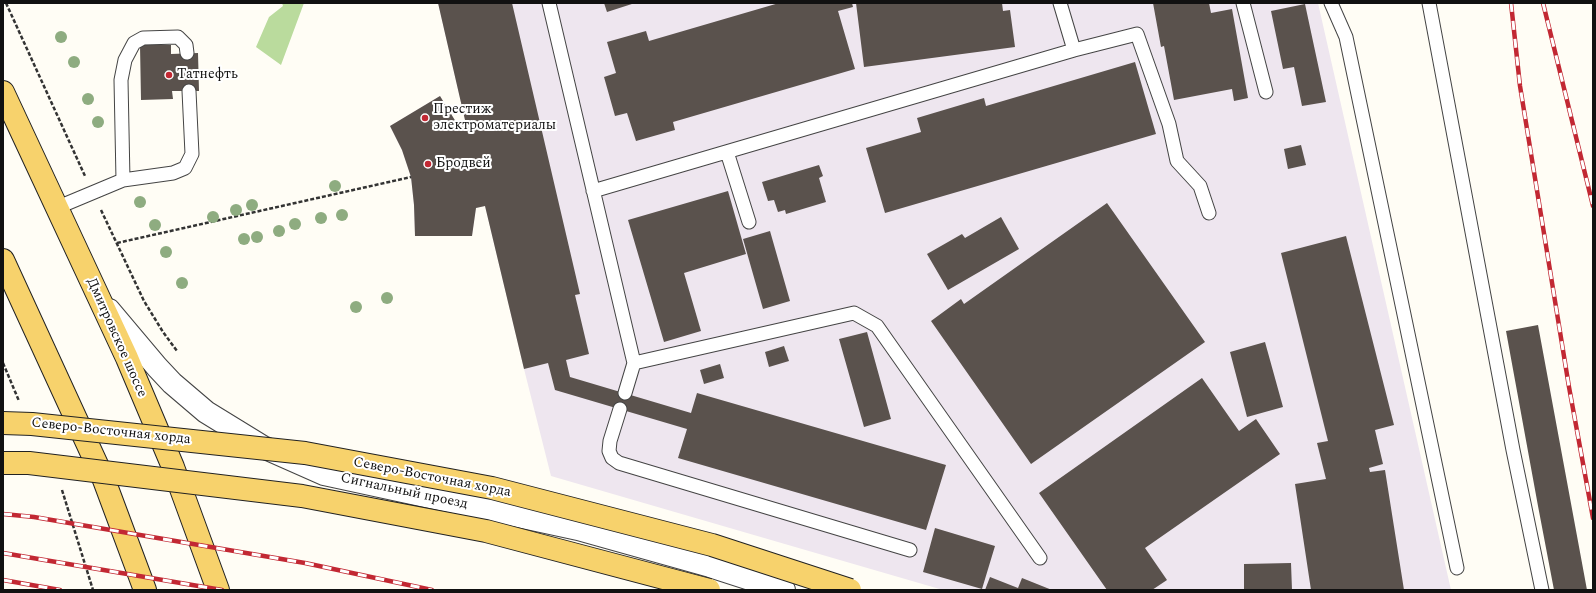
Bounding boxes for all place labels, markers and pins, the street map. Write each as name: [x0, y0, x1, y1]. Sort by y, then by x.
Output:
place label: Татнефть: [177, 67, 238, 83]
marker: Татнефть: [164, 70, 174, 80]
place label: Престиж электроматериалы: [433, 102, 556, 134]
marker: Престиж электроматериалы: [420, 113, 430, 123]
place label: Бродвей: [436, 156, 491, 172]
marker: Бродвей: [423, 159, 433, 169]

